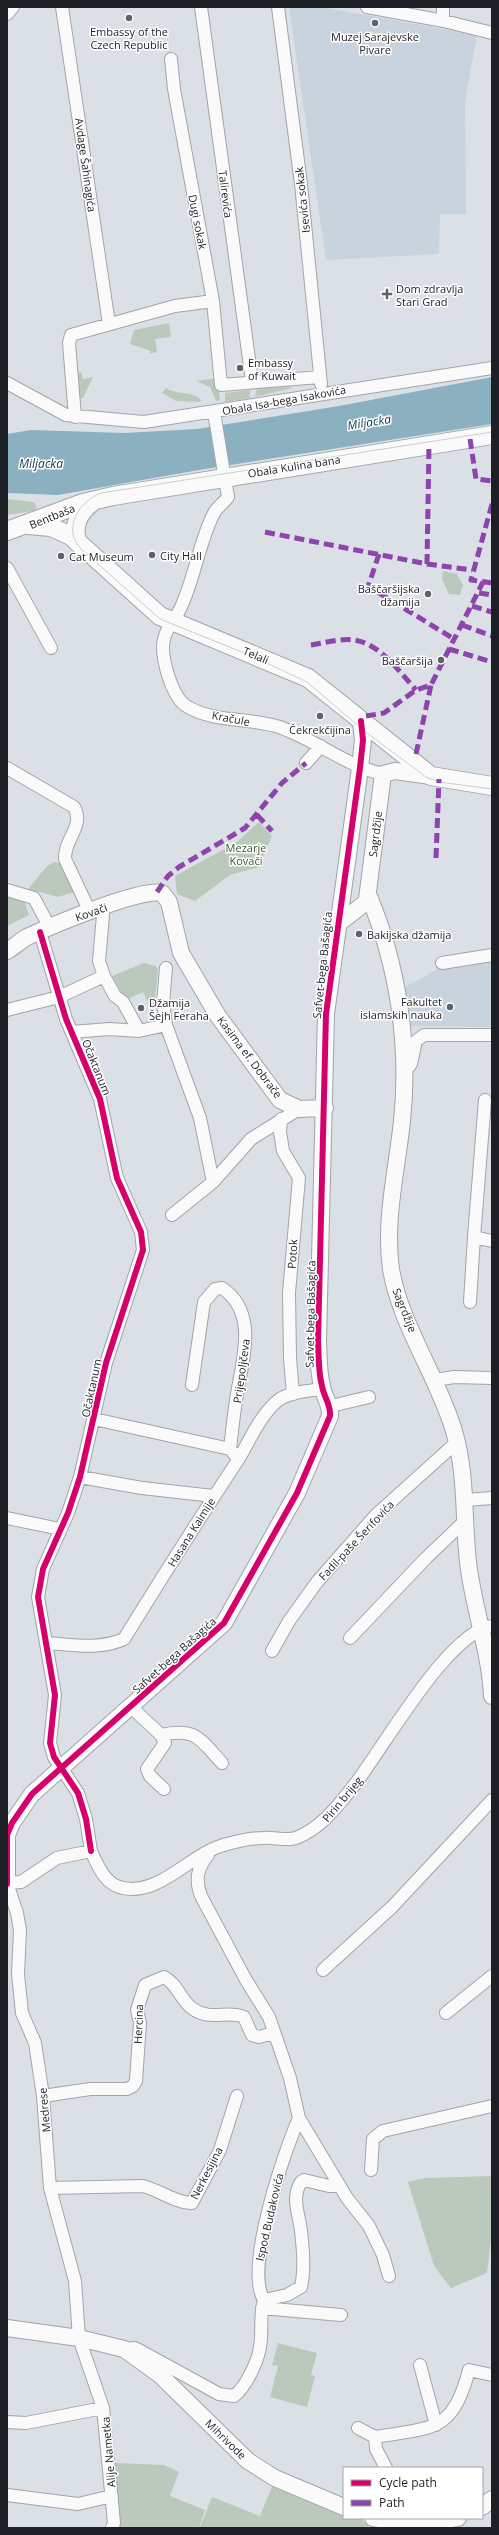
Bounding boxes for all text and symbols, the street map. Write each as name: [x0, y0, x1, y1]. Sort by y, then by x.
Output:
marker: Embassy of the Czech Republic: [124, 13, 134, 23]
marker: Muzej Sarajevske Pivare: [370, 18, 380, 28]
place label: Embassy of the Czech Republic: [90, 24, 168, 52]
place label: Muzej Sarajevske Pivare: [331, 29, 419, 57]
street label: Avdage Šahinagića: [72, 117, 100, 213]
street label: Isevića sokak: [291, 166, 313, 234]
street label: Talirevića: [216, 169, 236, 219]
street label: Dugi sokak: [185, 193, 211, 251]
place label: Dom zdravlja Stari Grad: [396, 281, 463, 309]
marker: Dom zdravlja Stari Grad: [381, 288, 393, 300]
place label: Embassy of Kuwait: [248, 355, 296, 383]
marker: Embassy of Kuwait: [235, 363, 245, 373]
street label: Obala Isa-bega Isakovića: [221, 382, 347, 418]
water label: Miljacka: [346, 410, 392, 434]
street label: Obala Kulina bana: [247, 451, 341, 481]
water label: Miljacka: [19, 455, 63, 472]
street label: Bentbaša: [27, 500, 77, 532]
place label: City Hall: [160, 548, 202, 563]
place label: Cat Museum: [69, 549, 134, 564]
marker: City Hall: [147, 550, 157, 560]
marker: Cat Museum: [56, 551, 66, 561]
place label: Baščaršijska džamija: [358, 581, 420, 609]
marker: Baščaršijska džamija: [423, 589, 433, 599]
street label: Telali: [241, 643, 271, 667]
place label: Baščaršija: [382, 653, 433, 668]
marker: Baščaršija: [436, 655, 446, 665]
street label: Kračule: [211, 707, 251, 729]
marker: Čekrekčijina: [315, 711, 325, 721]
place label: Čekrekčijina: [289, 722, 351, 737]
street label: Sagrdžije: [365, 810, 385, 858]
park label: Mezarje Kovači: [226, 840, 266, 868]
street label: Kovači: [73, 899, 109, 925]
street label: Safvet-bega Bašagića: [309, 911, 335, 1019]
place label: Bakijska džamija: [367, 927, 451, 942]
marker: Bakijska džamija: [354, 929, 364, 939]
place label: Fakultet islamskih nauka: [360, 994, 442, 1022]
place label: Džamija Šejh Feraha: [149, 995, 209, 1023]
marker: Fakultet islamskih nauka: [445, 1002, 455, 1012]
marker: Džamija Šejh Feraha: [136, 1003, 146, 1013]
street label: Kasima ef. Dobrače: [214, 1013, 286, 1101]
street label: Očaktanum: [79, 1037, 115, 1097]
street label: Potok: [283, 1239, 301, 1269]
street label: Safvet-bega Bašagića: [302, 1260, 318, 1368]
street label: Sagrdžije: [389, 1286, 421, 1334]
street label: Prijepoljčeva: [229, 1338, 253, 1404]
street label: Očaktanum: [77, 1357, 105, 1419]
street label: Hasana Kaimije: [164, 1495, 218, 1569]
street label: Fadil-paše Šerifovića: [315, 1497, 397, 1583]
street label: Safvet-bega Bašagića: [129, 1613, 219, 1697]
street label: Pirin brijeg: [319, 1773, 366, 1825]
street label: Hercina: [130, 2004, 146, 2044]
street label: Medrese: [35, 2087, 53, 2133]
street label: Nerkesijina: [186, 2144, 226, 2202]
street label: Ispod Budakovića: [252, 2171, 286, 2263]
street label: Alije Nametka: [97, 2416, 119, 2488]
street label: Mihrivode: [202, 2416, 250, 2462]
legend: [343, 2467, 483, 2519]
text: Cycle path: [379, 2474, 437, 2491]
text: Path: [379, 2494, 405, 2511]

